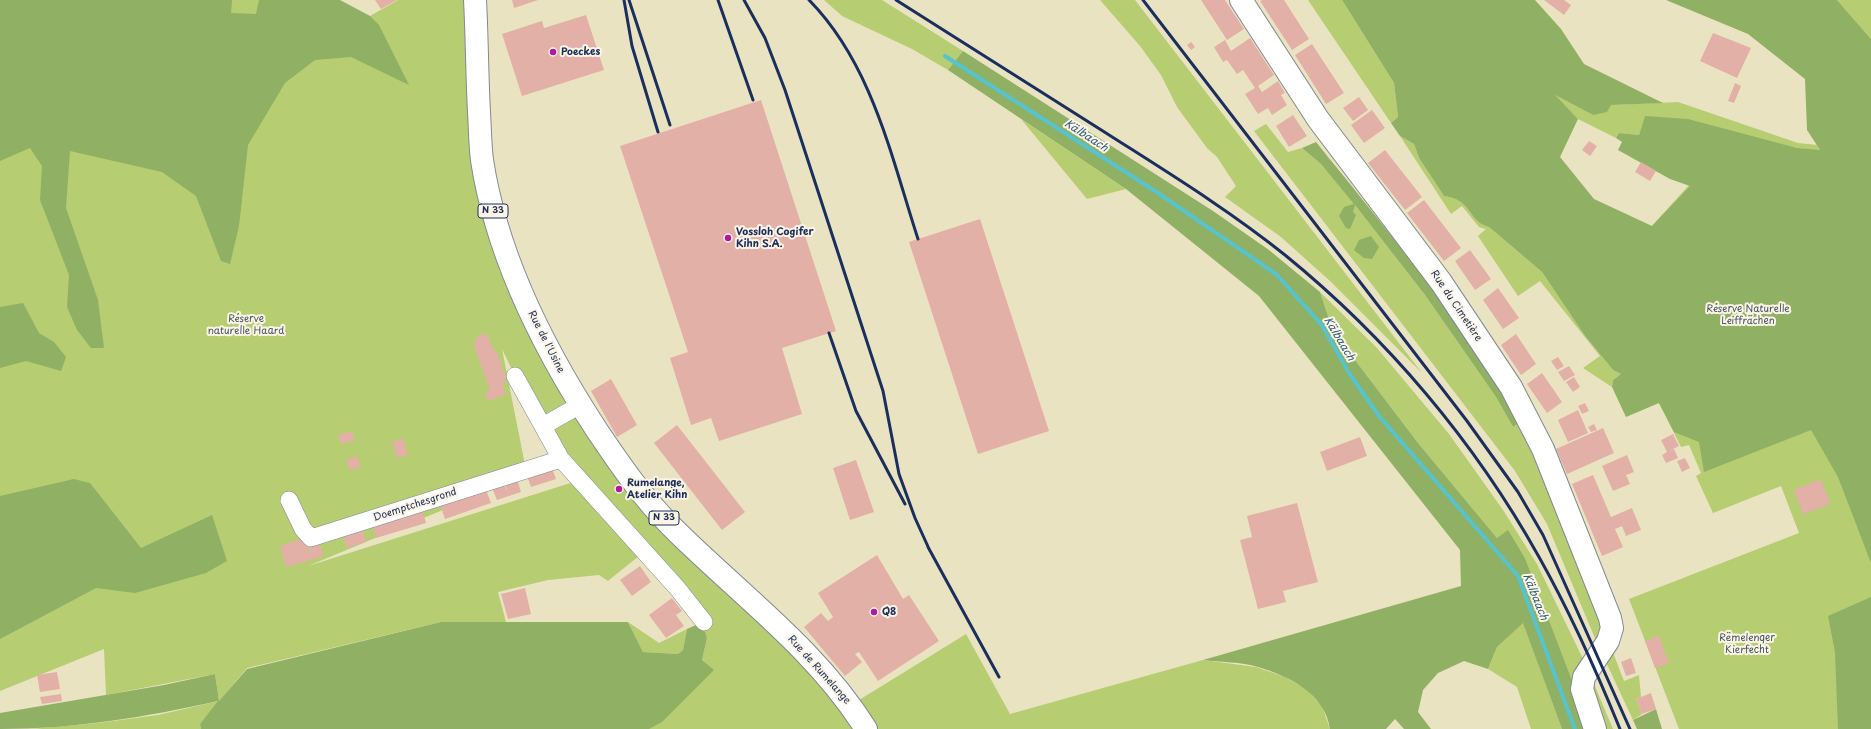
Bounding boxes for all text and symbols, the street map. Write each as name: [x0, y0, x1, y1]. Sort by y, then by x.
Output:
place label: Poeckes: [561, 46, 600, 58]
marker: Poeckes: [548, 47, 558, 57]
water label: Kälbaach: [1062, 117, 1110, 155]
road number: N 33: [478, 204, 508, 218]
place label: Vossloh Cogifer Kihn S.A.: [736, 226, 814, 250]
marker: Vossloh Cogifer Kihn S.A.: [723, 233, 733, 243]
street label: Rue du Cimetière: [1428, 268, 1484, 344]
park label: Réserve Naturelle Leiffrächen: [1706, 303, 1790, 326]
street label: Rue de l'Usine: [525, 309, 567, 375]
park label: Réserve naturelle Haard: [208, 313, 284, 336]
water label: Kälbaach: [1321, 315, 1357, 363]
place label: Rumelange, Atelier Kihn: [627, 477, 687, 500]
marker: Rumelange, Atelier Kihn: [614, 484, 624, 494]
street label: Doemptchesgrond: [372, 486, 458, 524]
road number: N 33: [649, 511, 679, 525]
water label: Kälbaach: [1520, 572, 1550, 622]
place label: Q8: [882, 606, 896, 618]
marker: Q8: [869, 607, 879, 617]
park label: Rëmelenger Kierfecht: [1719, 632, 1775, 656]
street label: Rue de Rumelange: [785, 633, 853, 707]

